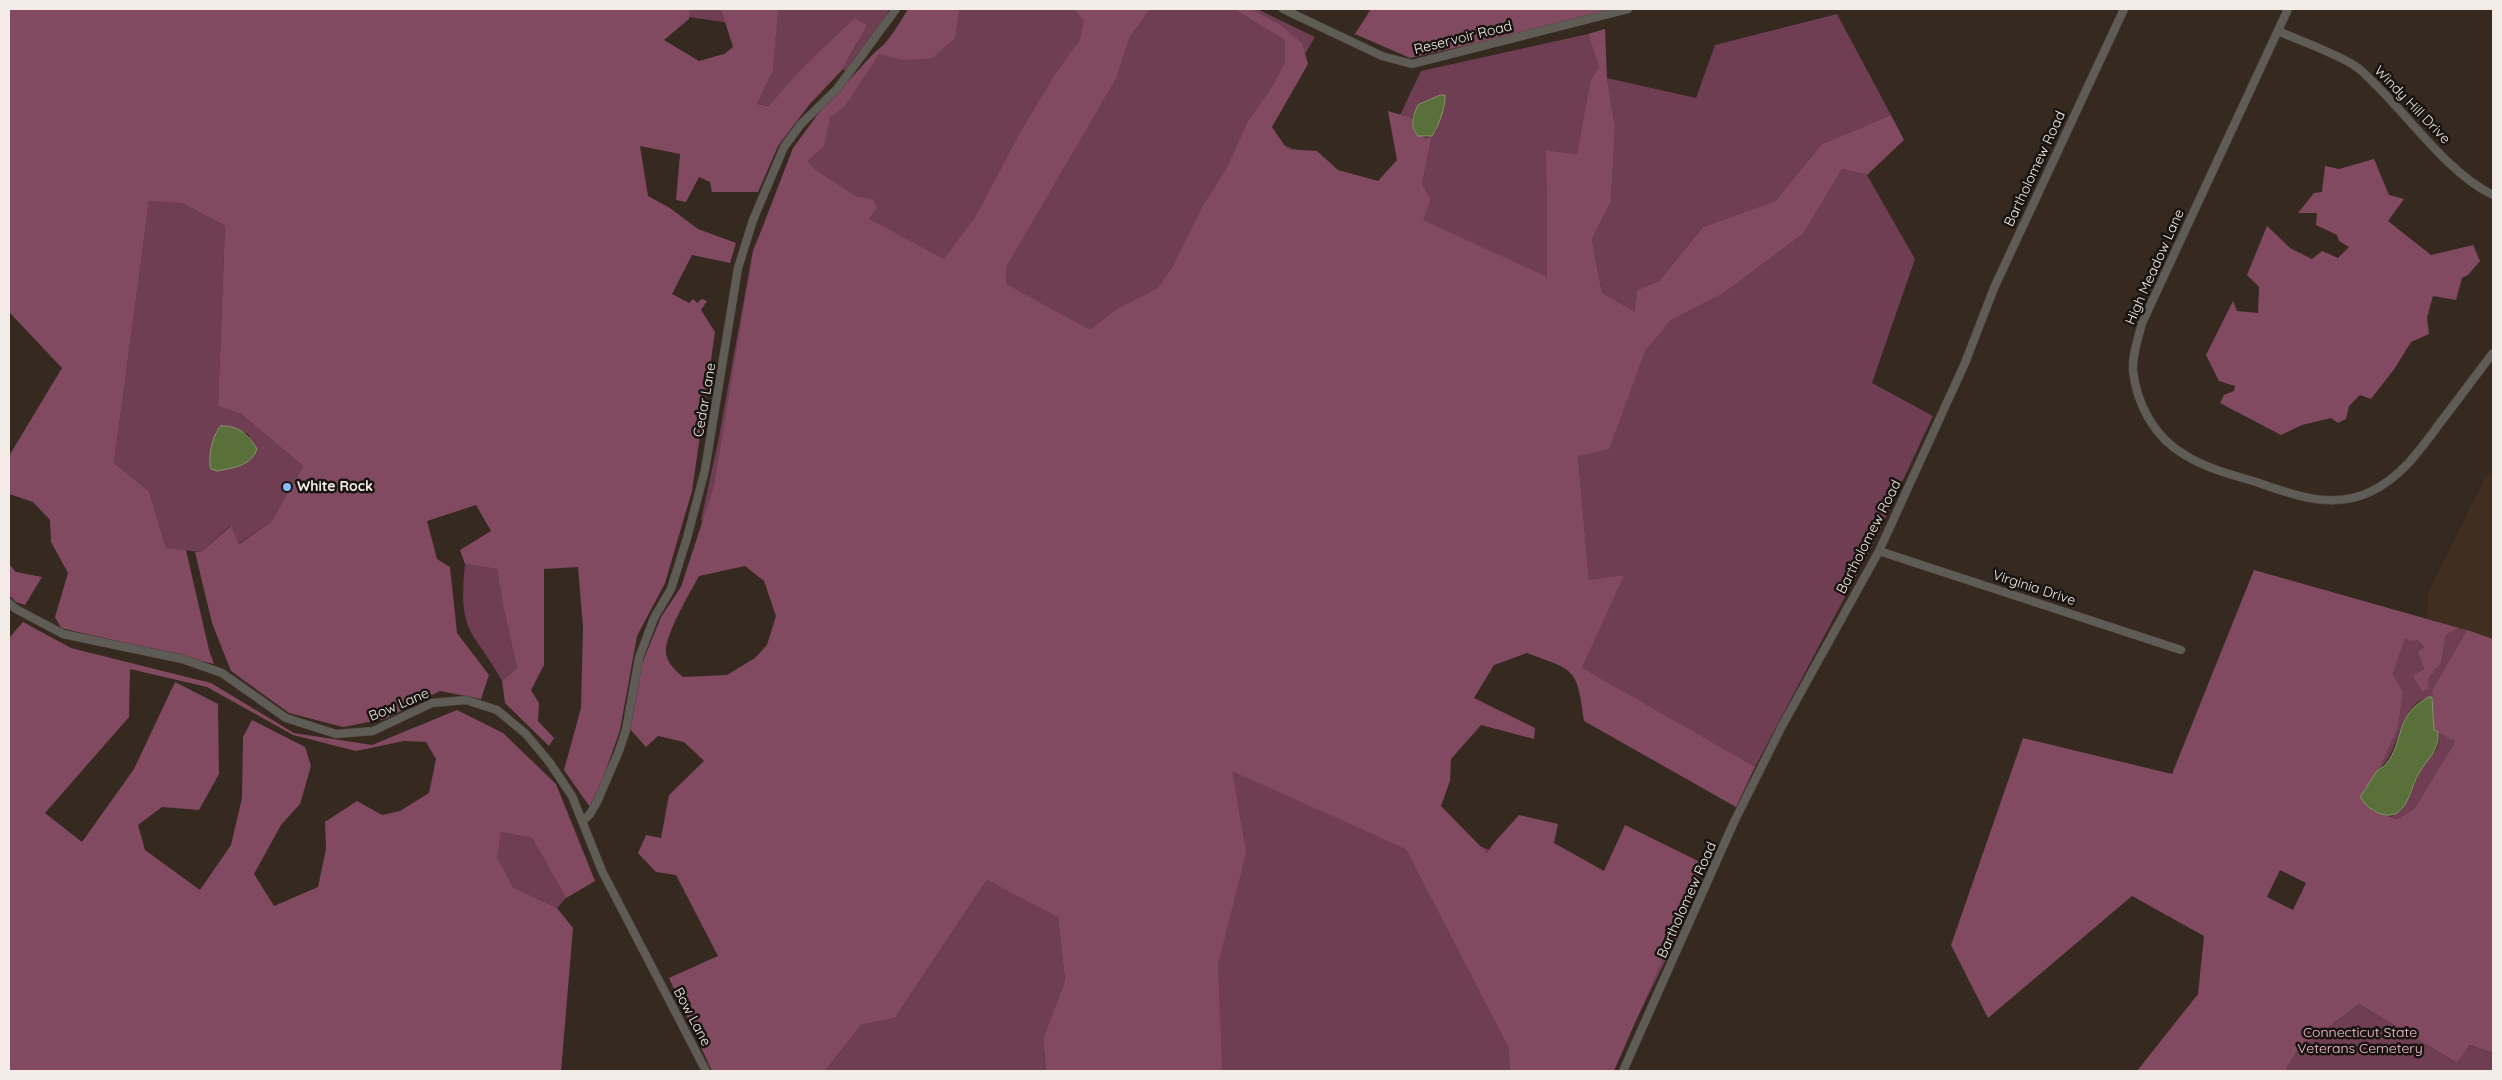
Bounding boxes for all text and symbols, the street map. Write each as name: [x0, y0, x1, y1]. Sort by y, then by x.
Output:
street label: Reservoir Road: [1412, 18, 1514, 58]
street label: Windy Hill Drive: [2371, 63, 2453, 147]
street label: Bartholomew Road: [2001, 109, 2069, 229]
street label: High Meadow Lane: [2122, 207, 2188, 327]
street label: Cedar Lane: [690, 362, 720, 438]
street label: Bartholomew Road: [1833, 477, 1905, 597]
place label: White Rock: [297, 479, 373, 495]
marker: White Rock: [281, 481, 293, 493]
street label: Virginia Drive: [1990, 567, 2078, 609]
street label: Bow Lane: [366, 685, 432, 725]
street label: Bartholomew Road: [1654, 839, 1720, 961]
street label: Bow Lane: [670, 985, 714, 1049]
park label: Connecticut State Veterans Cemetery: [2297, 1025, 2423, 1058]

